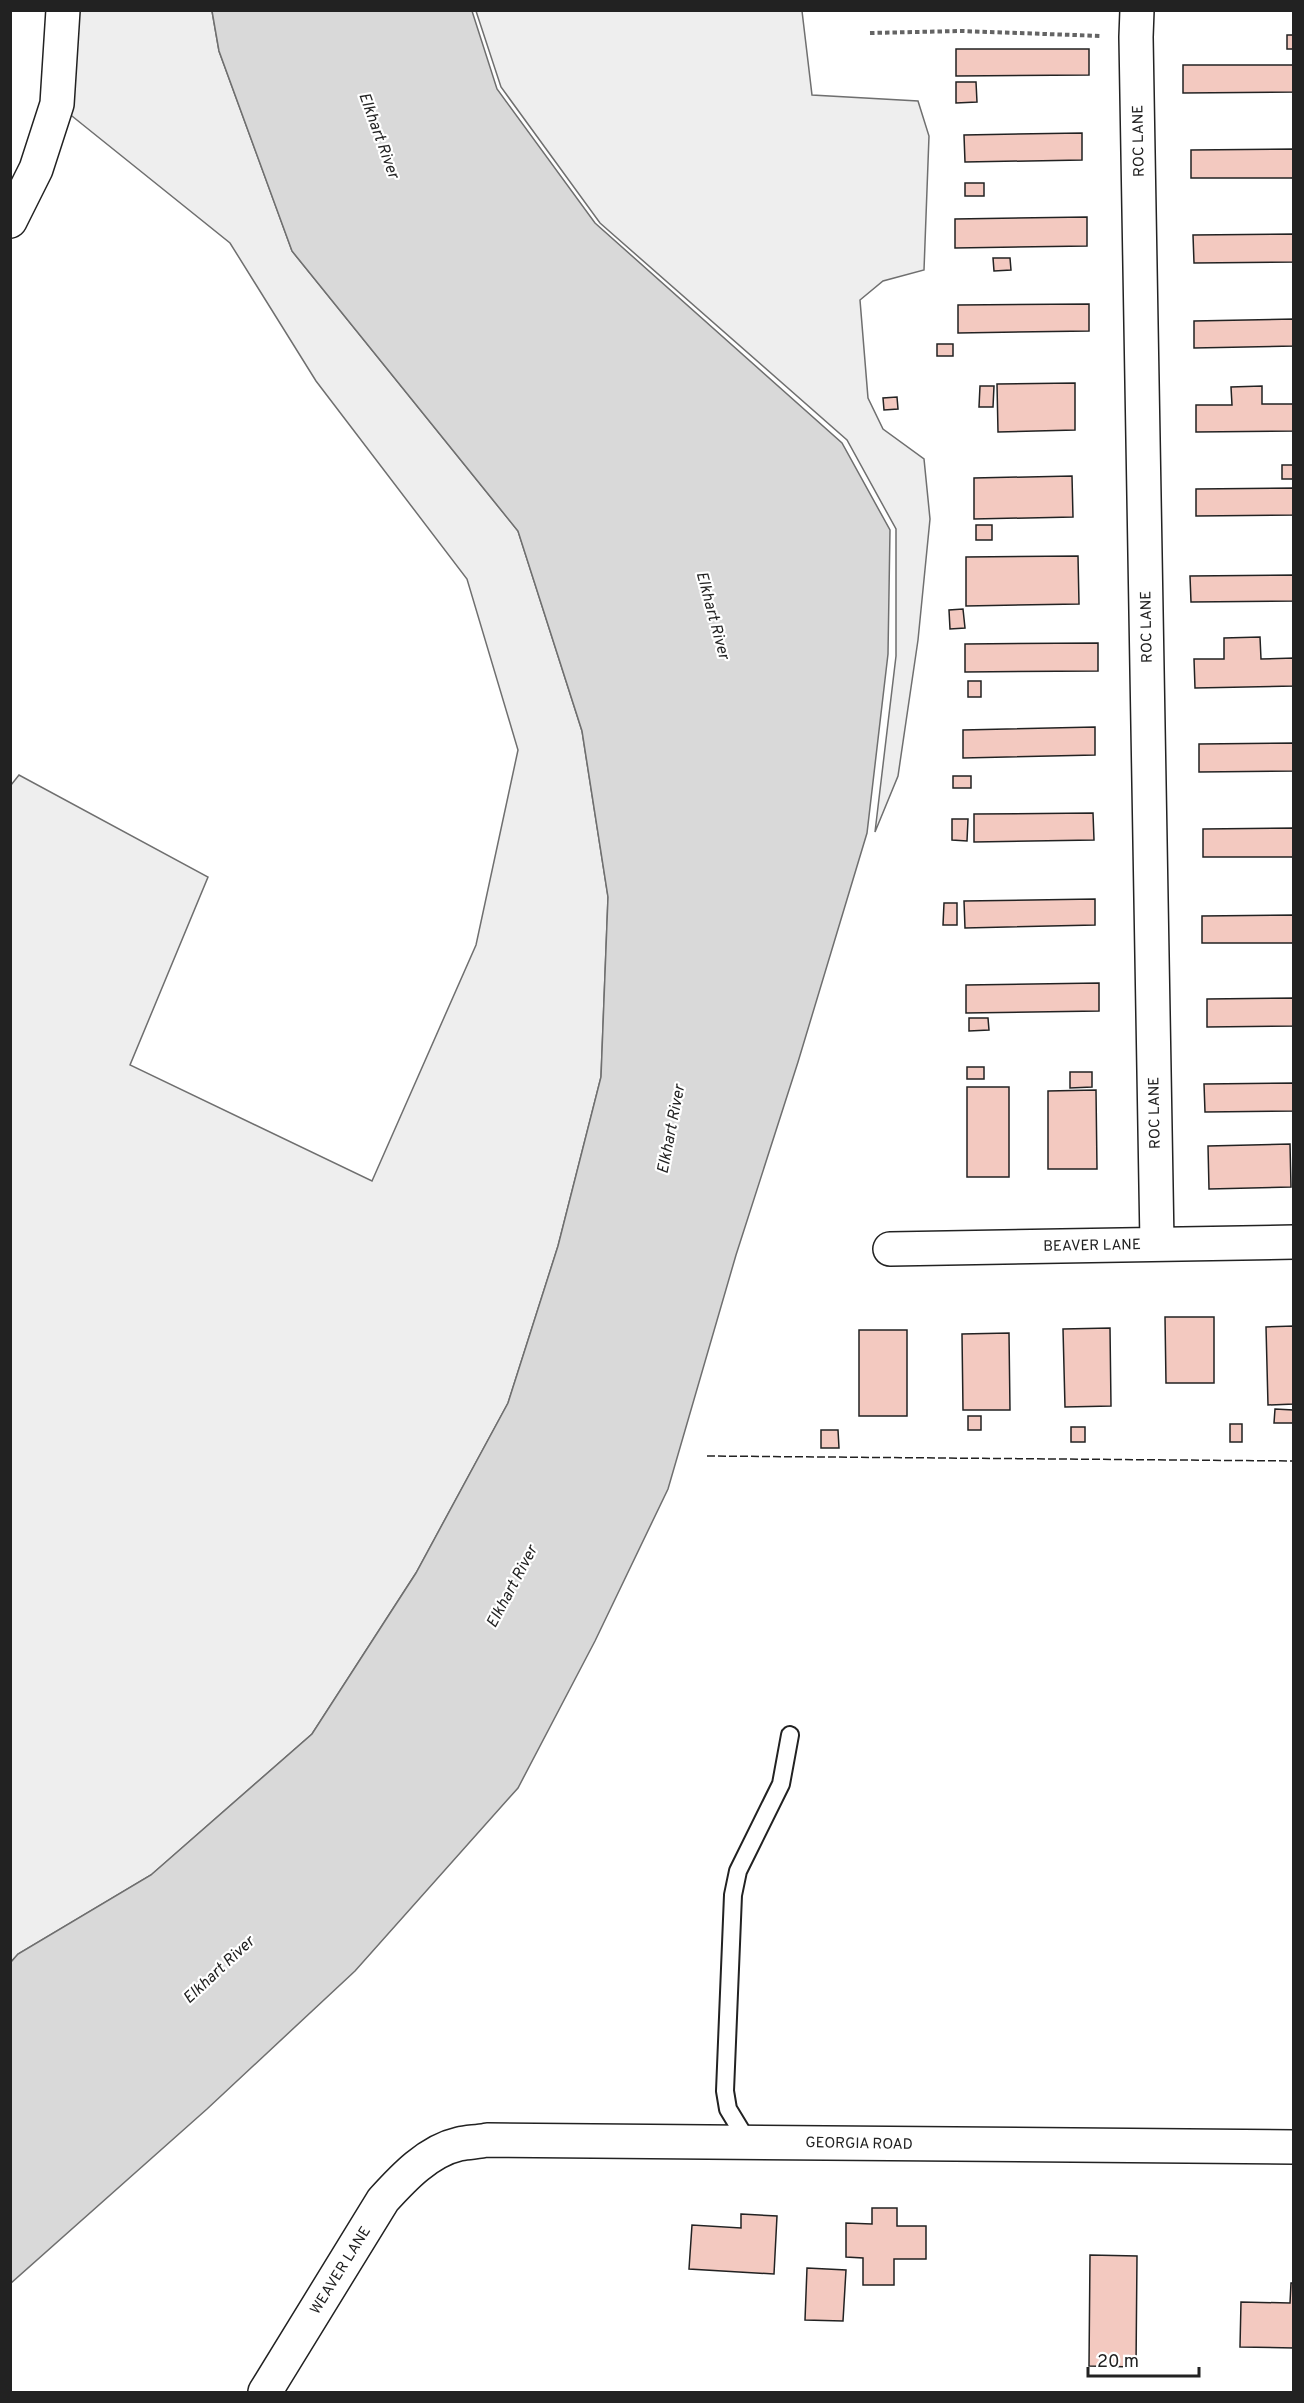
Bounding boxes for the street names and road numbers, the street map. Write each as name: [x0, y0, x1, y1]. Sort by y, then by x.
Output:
street label: ROC LANE: [1129, 105, 1150, 177]
street label: ROC LANE: [1137, 591, 1158, 663]
street label: ROC LANE: [1145, 1077, 1166, 1149]
street label: BEAVER LANE: [1043, 1236, 1141, 1257]
street label: GEORGIA ROAD: [805, 2134, 913, 2155]
street label: WEAVER LANE: [307, 2223, 376, 2318]

